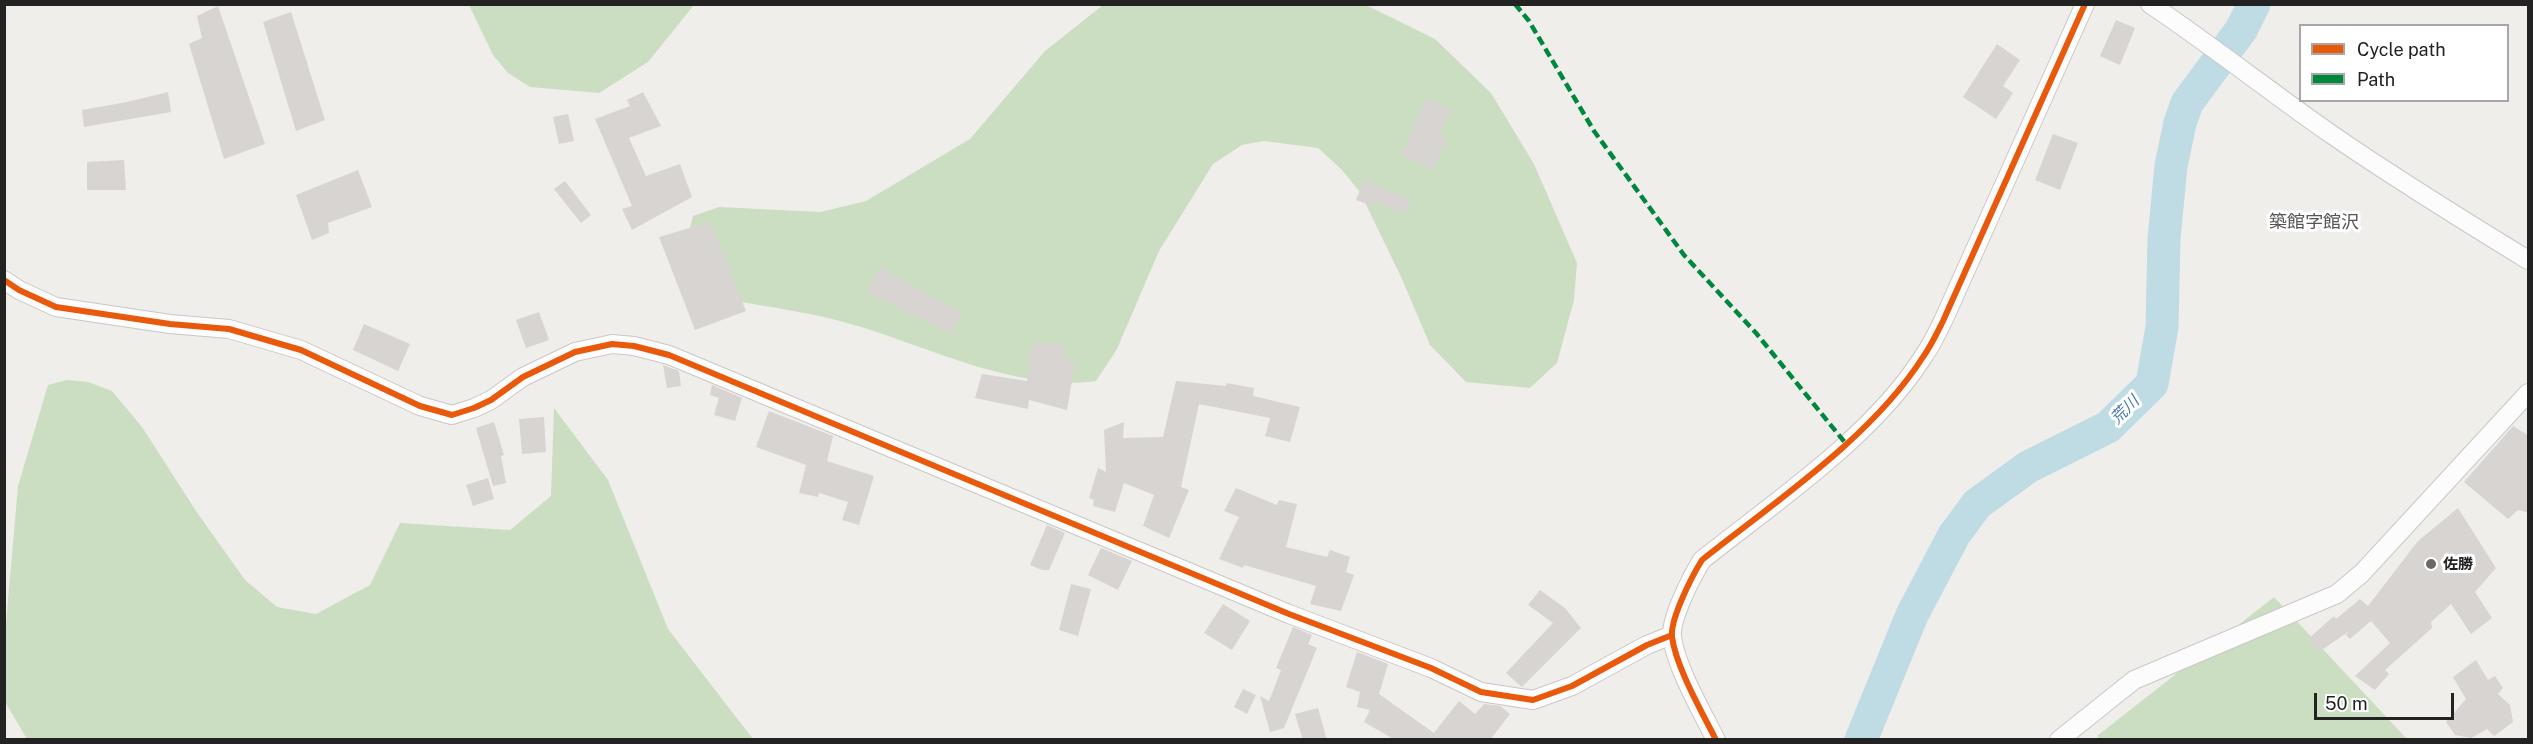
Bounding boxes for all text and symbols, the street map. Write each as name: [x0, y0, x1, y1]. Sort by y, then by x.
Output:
legend: [2299, 24, 2509, 102]
text: Cycle path: [2357, 39, 2446, 60]
text: Path: [2357, 69, 2395, 90]
district label: 築館字館沢: [2269, 211, 2359, 233]
water label: 荒川: [2107, 392, 2143, 428]
place label: 佐勝: [2443, 555, 2473, 573]
marker: 佐勝: [2424, 557, 2438, 571]
scale bar: [2317, 681, 2456, 719]
text: 50 m: [2325, 693, 2368, 714]

